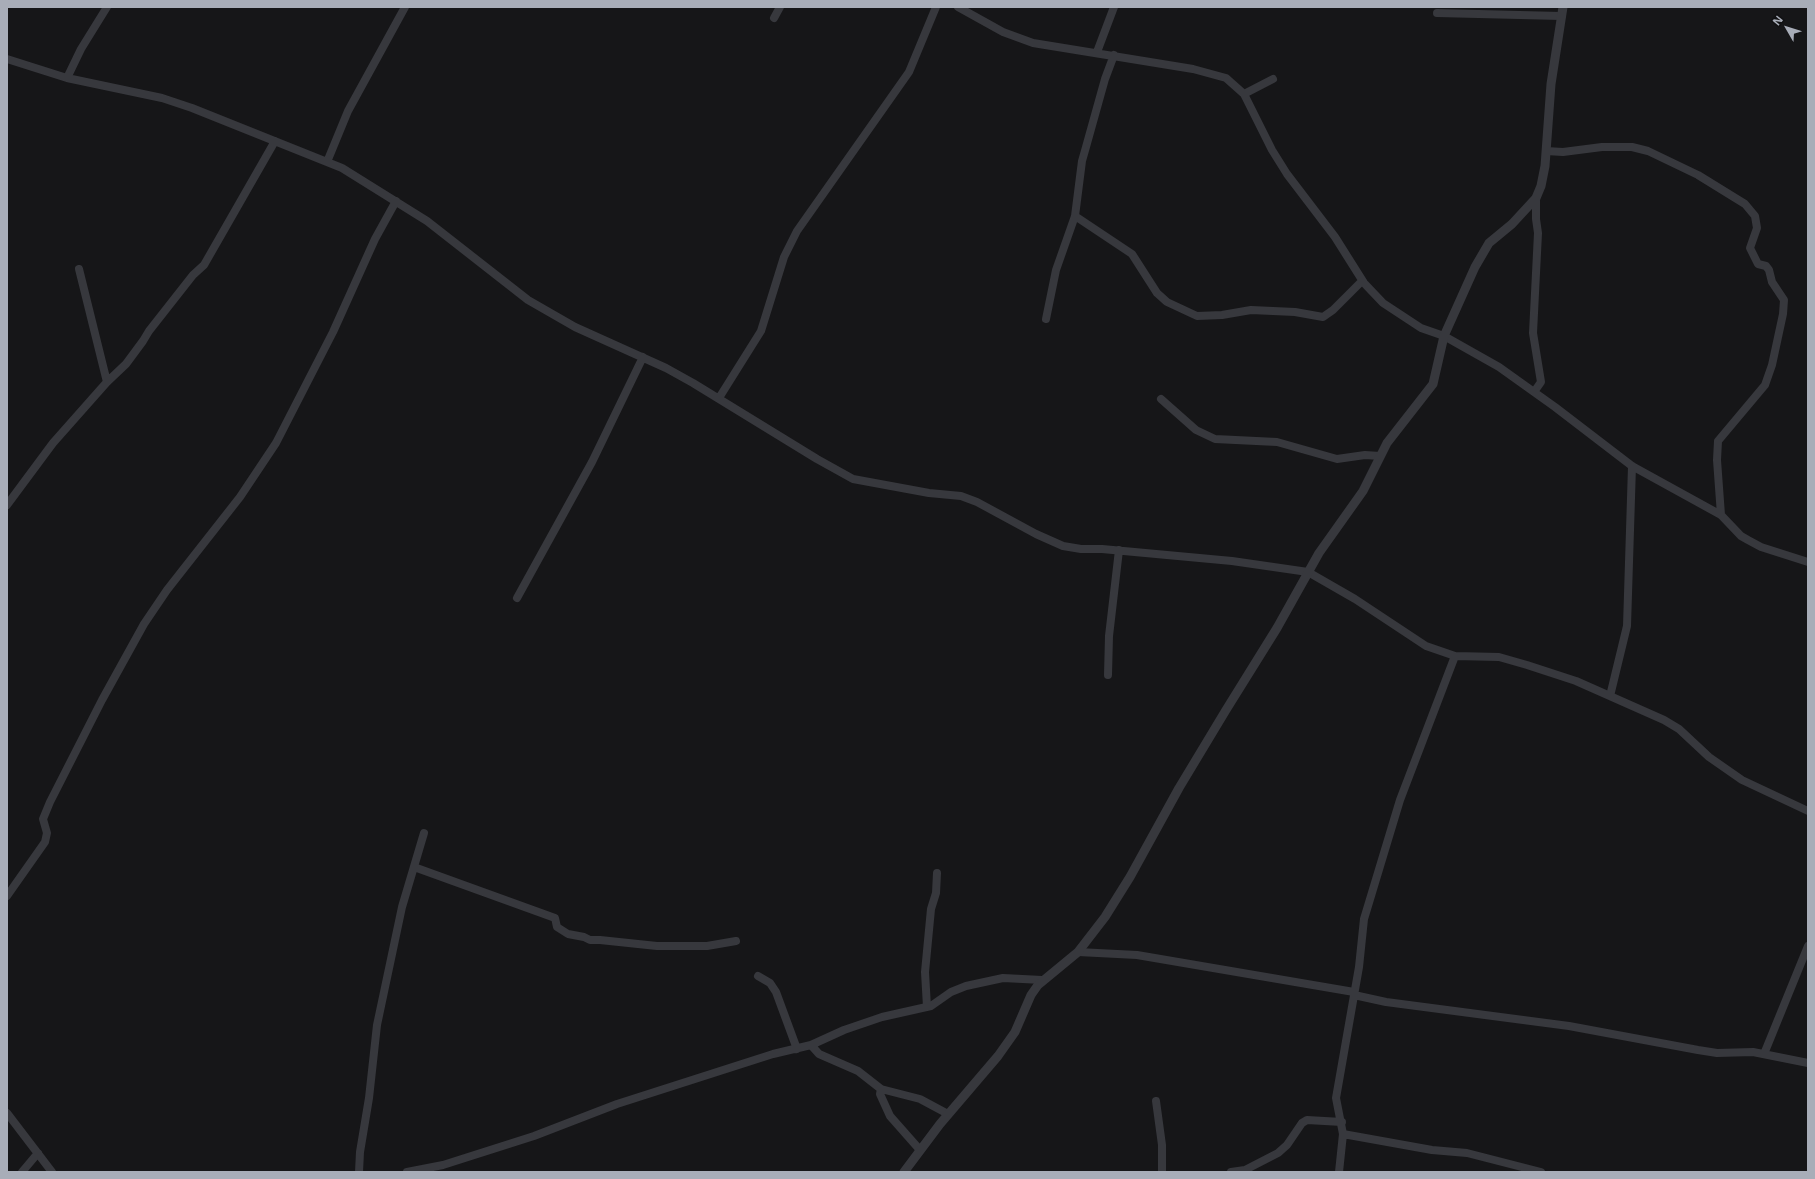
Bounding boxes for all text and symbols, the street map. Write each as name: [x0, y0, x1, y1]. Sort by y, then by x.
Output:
north arrow: [1767, 8, 1807, 48]
text: N: [1769, 12, 1786, 28]

